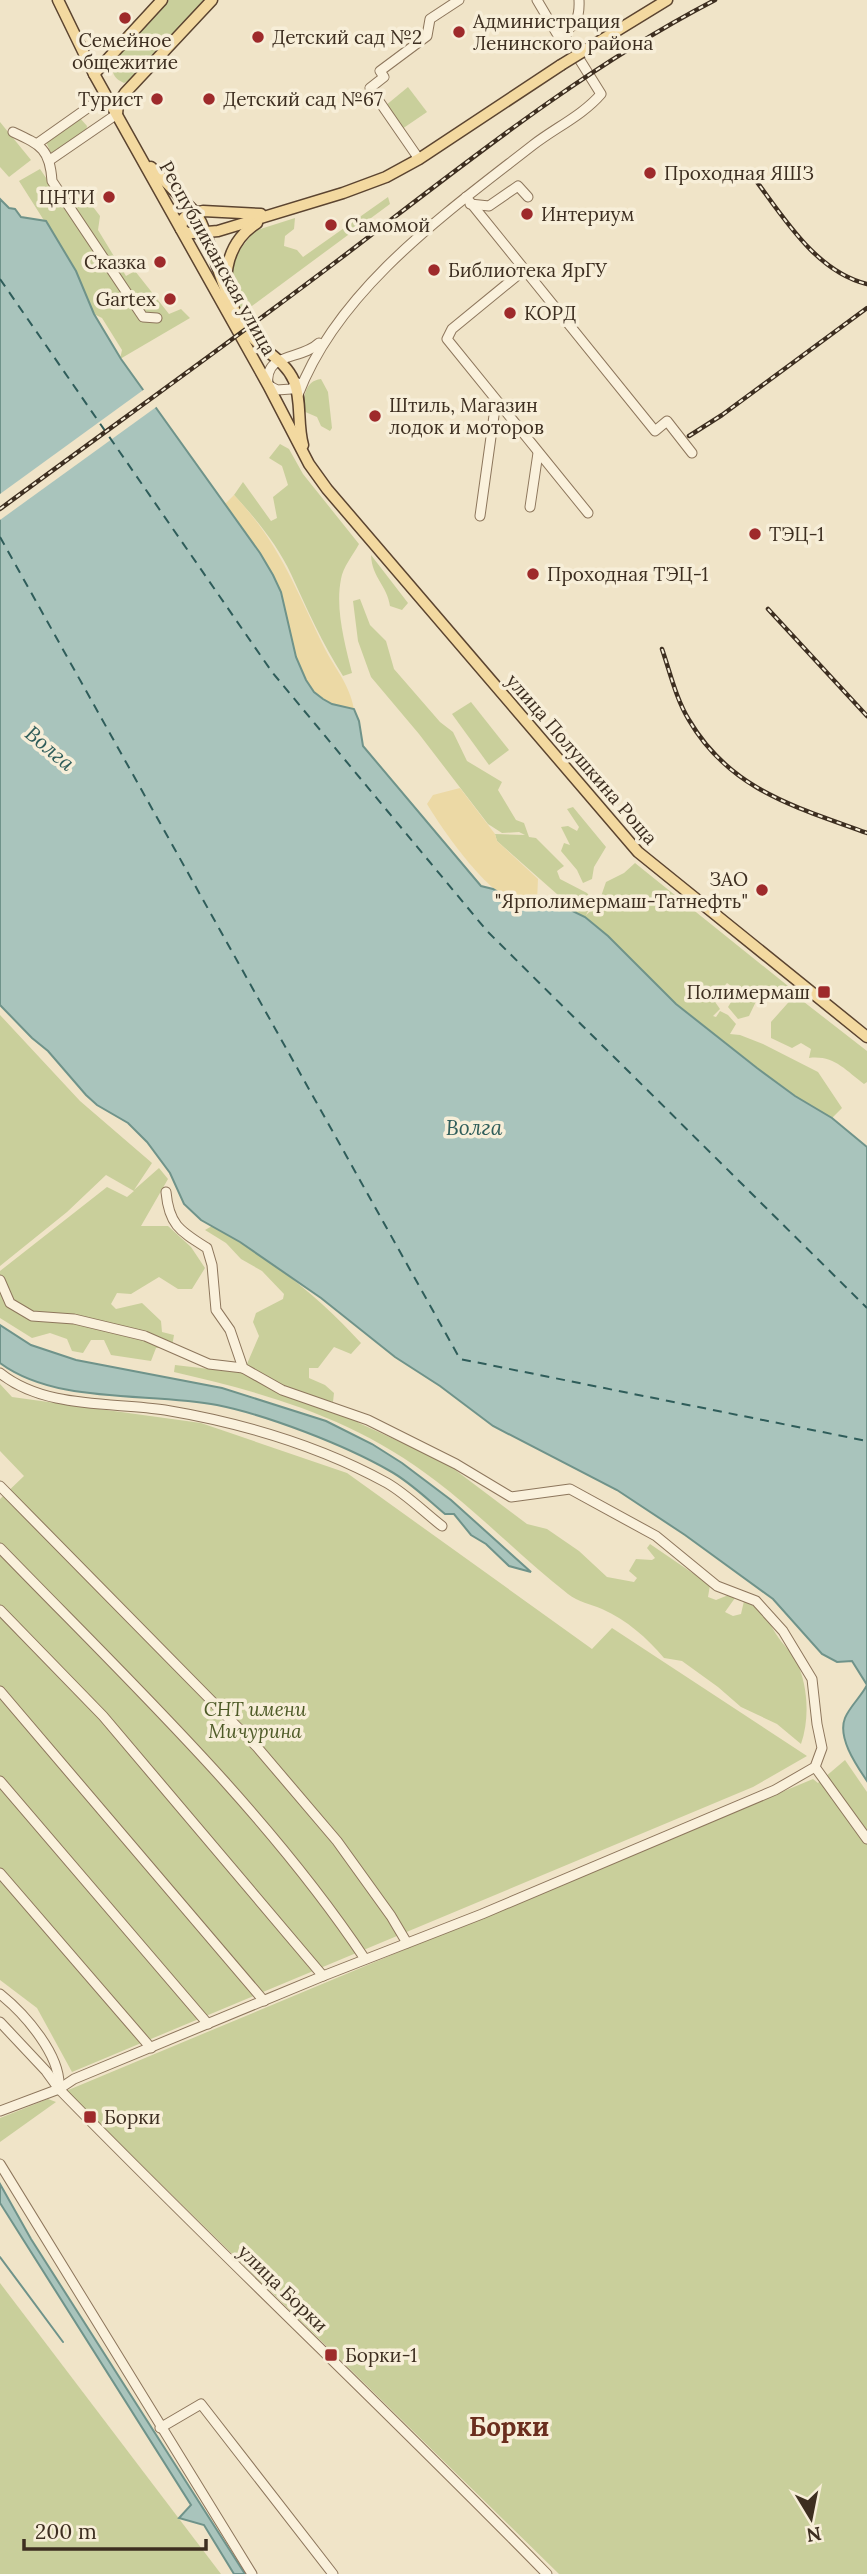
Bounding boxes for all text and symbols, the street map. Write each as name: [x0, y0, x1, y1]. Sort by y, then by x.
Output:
place label: Администрация Ленинского района: [472, 9, 653, 55]
marker: Семейное общежитие: [117, 10, 133, 26]
marker: Администрация Ленинского района: [451, 24, 467, 40]
place label: Детский сад №2: [272, 25, 422, 49]
place label: Семейное общежитие: [72, 28, 178, 74]
marker: Детский сад №2: [250, 29, 266, 45]
place label: Турист: [78, 87, 143, 111]
place label: Детский сад №67: [223, 87, 383, 111]
marker: Турист: [149, 91, 165, 107]
marker: Детский сад №67: [201, 91, 217, 107]
street label: Республиканская улица: [154, 156, 282, 360]
place label: Проходная ЯШЗ: [664, 161, 814, 185]
marker: Проходная ЯШЗ: [642, 165, 658, 181]
place label: ЦНТИ: [39, 185, 95, 209]
marker: ЦНТИ: [101, 189, 117, 205]
place label: Интериум: [541, 202, 635, 226]
marker: Интериум: [519, 206, 535, 222]
place label: Самомой: [345, 213, 430, 237]
marker: Самомой: [323, 217, 339, 233]
place label: Сказка: [84, 250, 146, 274]
marker: Сказка: [152, 254, 168, 270]
place label: Библиотека ЯрГУ: [448, 258, 607, 282]
marker: Библиотека ЯрГУ: [426, 262, 442, 278]
place label: Gartex: [96, 287, 156, 311]
marker: Gartex: [162, 291, 178, 307]
place label: КОРД: [524, 301, 576, 325]
marker: КОРД: [502, 305, 518, 321]
place label: Штиль, Магазин лодок и моторов: [389, 393, 544, 439]
marker: Штиль, Магазин лодок и моторов: [367, 408, 383, 424]
place label: ТЭЦ-1: [769, 522, 824, 546]
marker: ТЭЦ-1: [747, 526, 763, 542]
place label: Проходная ТЭЦ-1: [547, 562, 709, 586]
marker: Проходная ТЭЦ-1: [525, 566, 541, 582]
street label: улица Полушкина Роща: [501, 669, 663, 850]
water label: Волга: [20, 720, 81, 777]
place label: ЗАО "Ярполимермаш-Татнефть": [495, 867, 748, 913]
marker: ЗАО "Ярполимермаш-Татнефть": [754, 882, 770, 898]
place label: Полимермаш: [686, 980, 810, 1004]
marker: Полимермаш: [816, 984, 832, 1000]
water label: Волга: [446, 1114, 503, 1141]
park label: СНТ имени Мичурина: [204, 1697, 307, 1743]
place label: Борки: [104, 2105, 160, 2129]
marker: Борки: [82, 2109, 98, 2125]
street label: улица Борки: [233, 2239, 333, 2337]
place label: Борки-1: [345, 2343, 417, 2367]
marker: Борки-1: [323, 2347, 339, 2363]
district label: Борки: [469, 2410, 549, 2443]
north arrow: [776, 2483, 846, 2553]
scale bar: [24, 2508, 206, 2552]
text: 200 m: [35, 2518, 97, 2545]
text: N: [804, 2522, 823, 2548]

